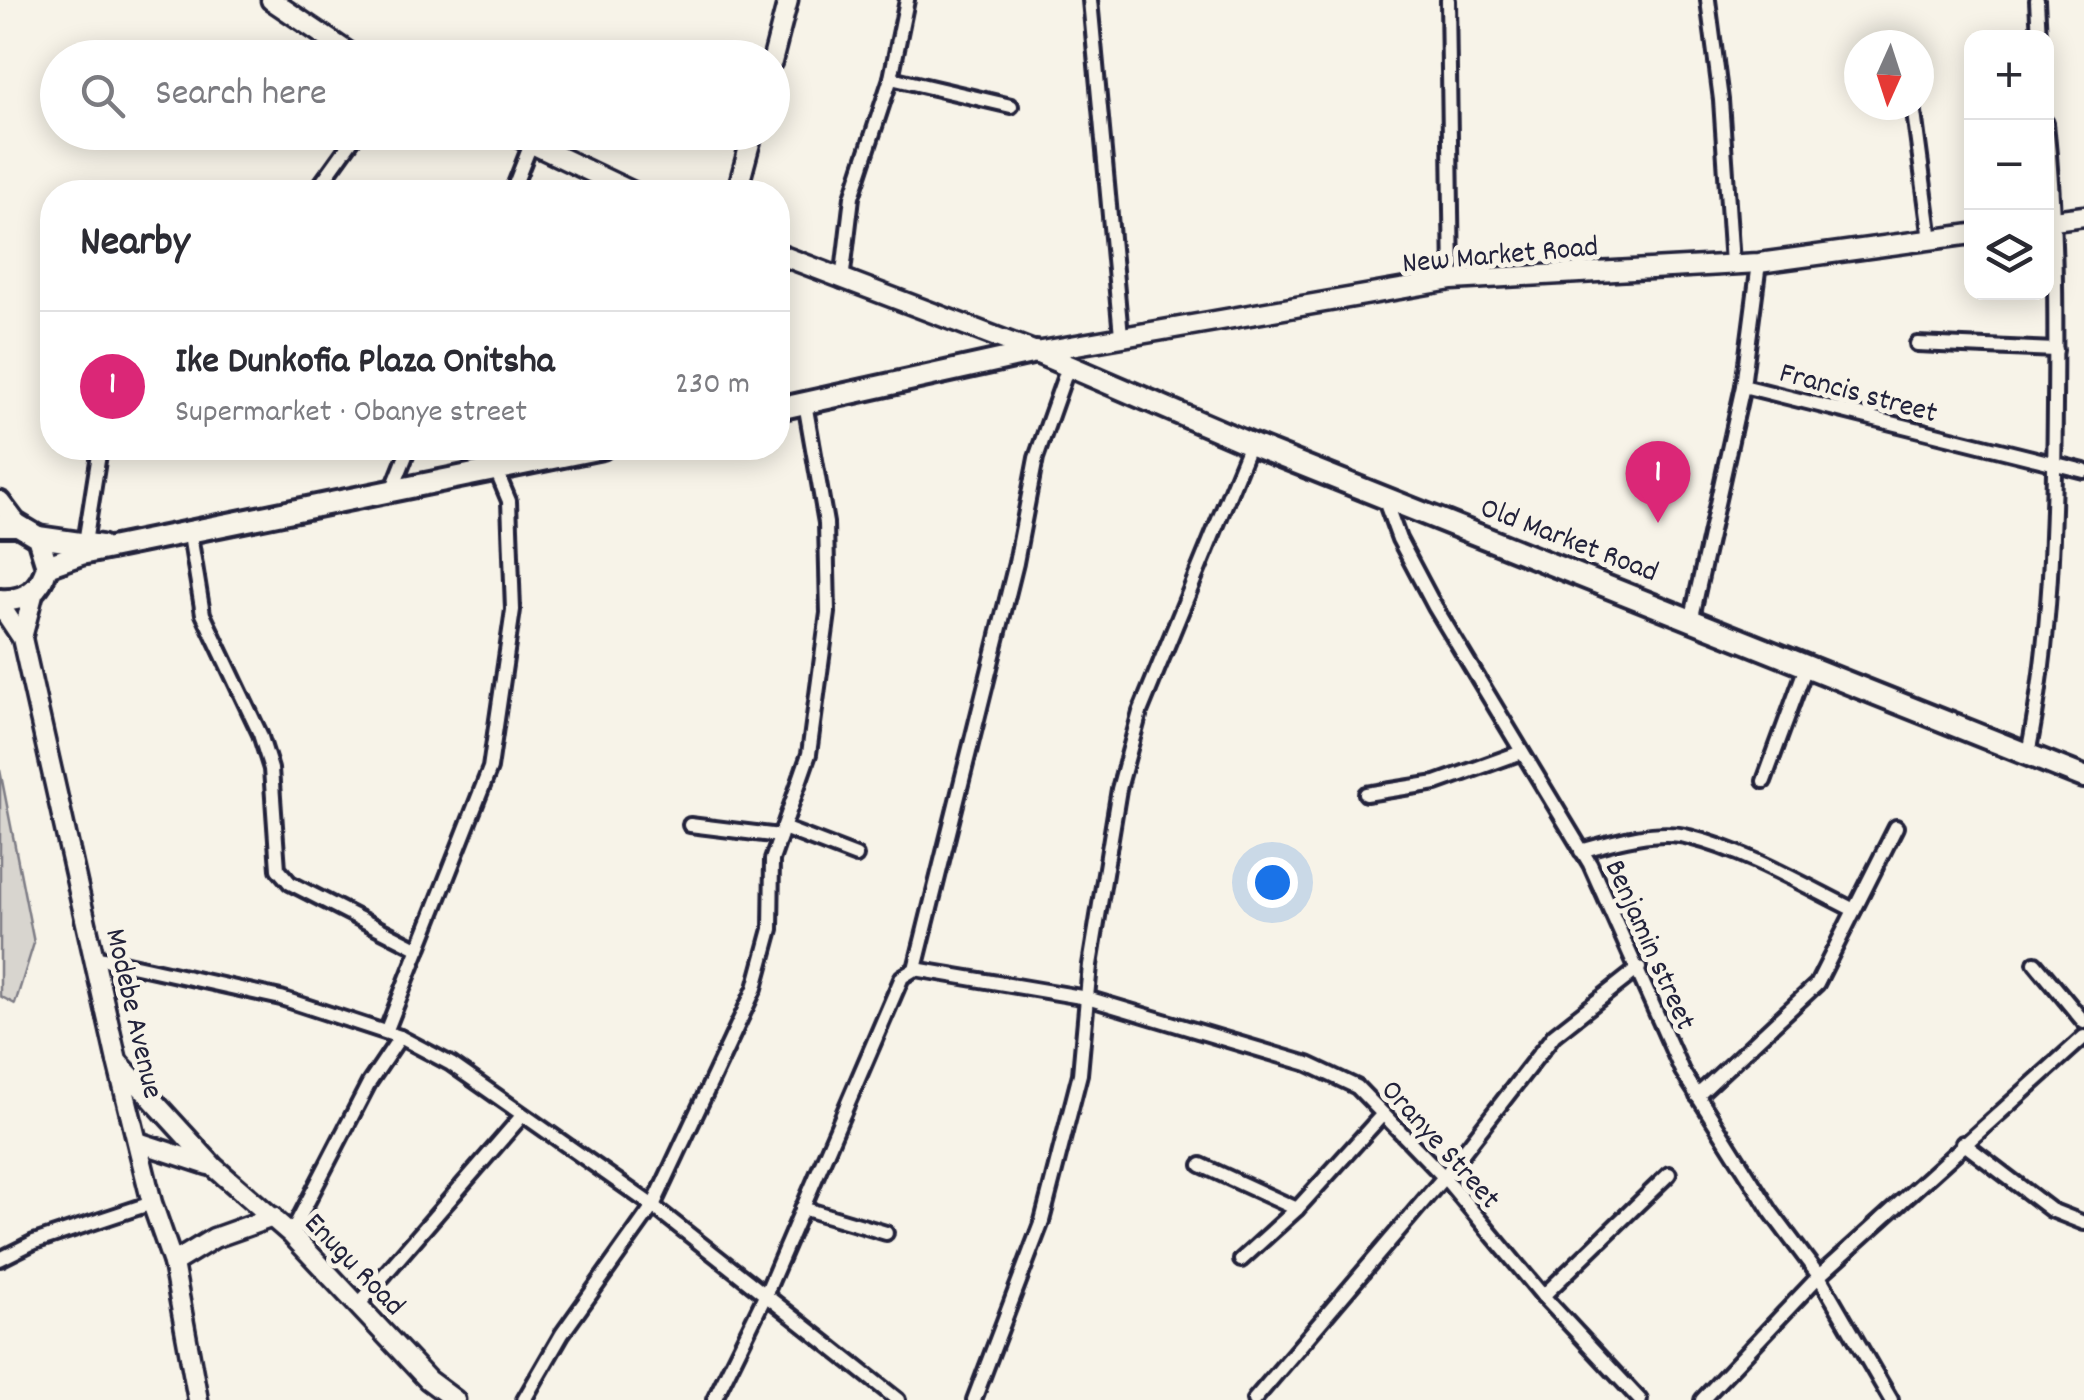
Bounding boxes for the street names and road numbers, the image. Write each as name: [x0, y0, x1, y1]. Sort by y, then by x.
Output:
street label: New Market Road: [1401, 228, 1600, 287]
street label: Francis street: [1774, 354, 1942, 437]
street label: Old Market Road: [1473, 489, 1664, 596]
street label: Benjamin street: [1591, 854, 1705, 1038]
street label: Modebe Avenue: [91, 925, 172, 1103]
street label: Oranye Street: [1369, 1072, 1509, 1220]
street label: Enugu Road: [292, 1205, 413, 1328]

